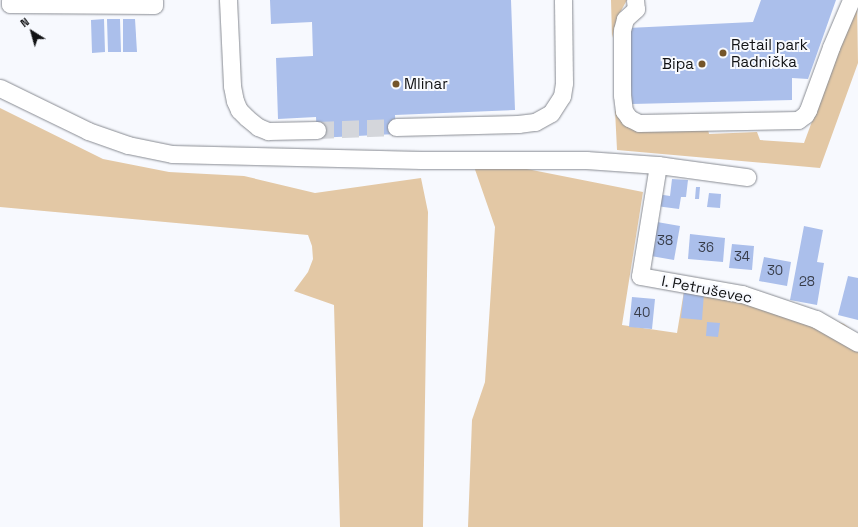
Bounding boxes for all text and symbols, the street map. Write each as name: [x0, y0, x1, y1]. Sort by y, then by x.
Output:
north arrow: [12, 12, 52, 52]
text: N: [18, 15, 32, 30]
place label: Retail park Radnička: [731, 35, 808, 70]
marker: Retail park Radnička: [718, 48, 728, 58]
place label: Bipa: [662, 55, 694, 73]
marker: Bipa: [697, 59, 707, 69]
place label: Mlinar: [404, 75, 448, 93]
marker: Mlinar: [391, 79, 401, 89]
house number: 38: [657, 233, 673, 249]
house number: 36: [698, 240, 714, 256]
house number: 34: [734, 249, 750, 265]
house number: 30: [767, 263, 783, 279]
street label: I. Petruševec: [660, 271, 754, 307]
house number: 28: [799, 274, 815, 290]
house number: 40: [634, 305, 650, 321]

